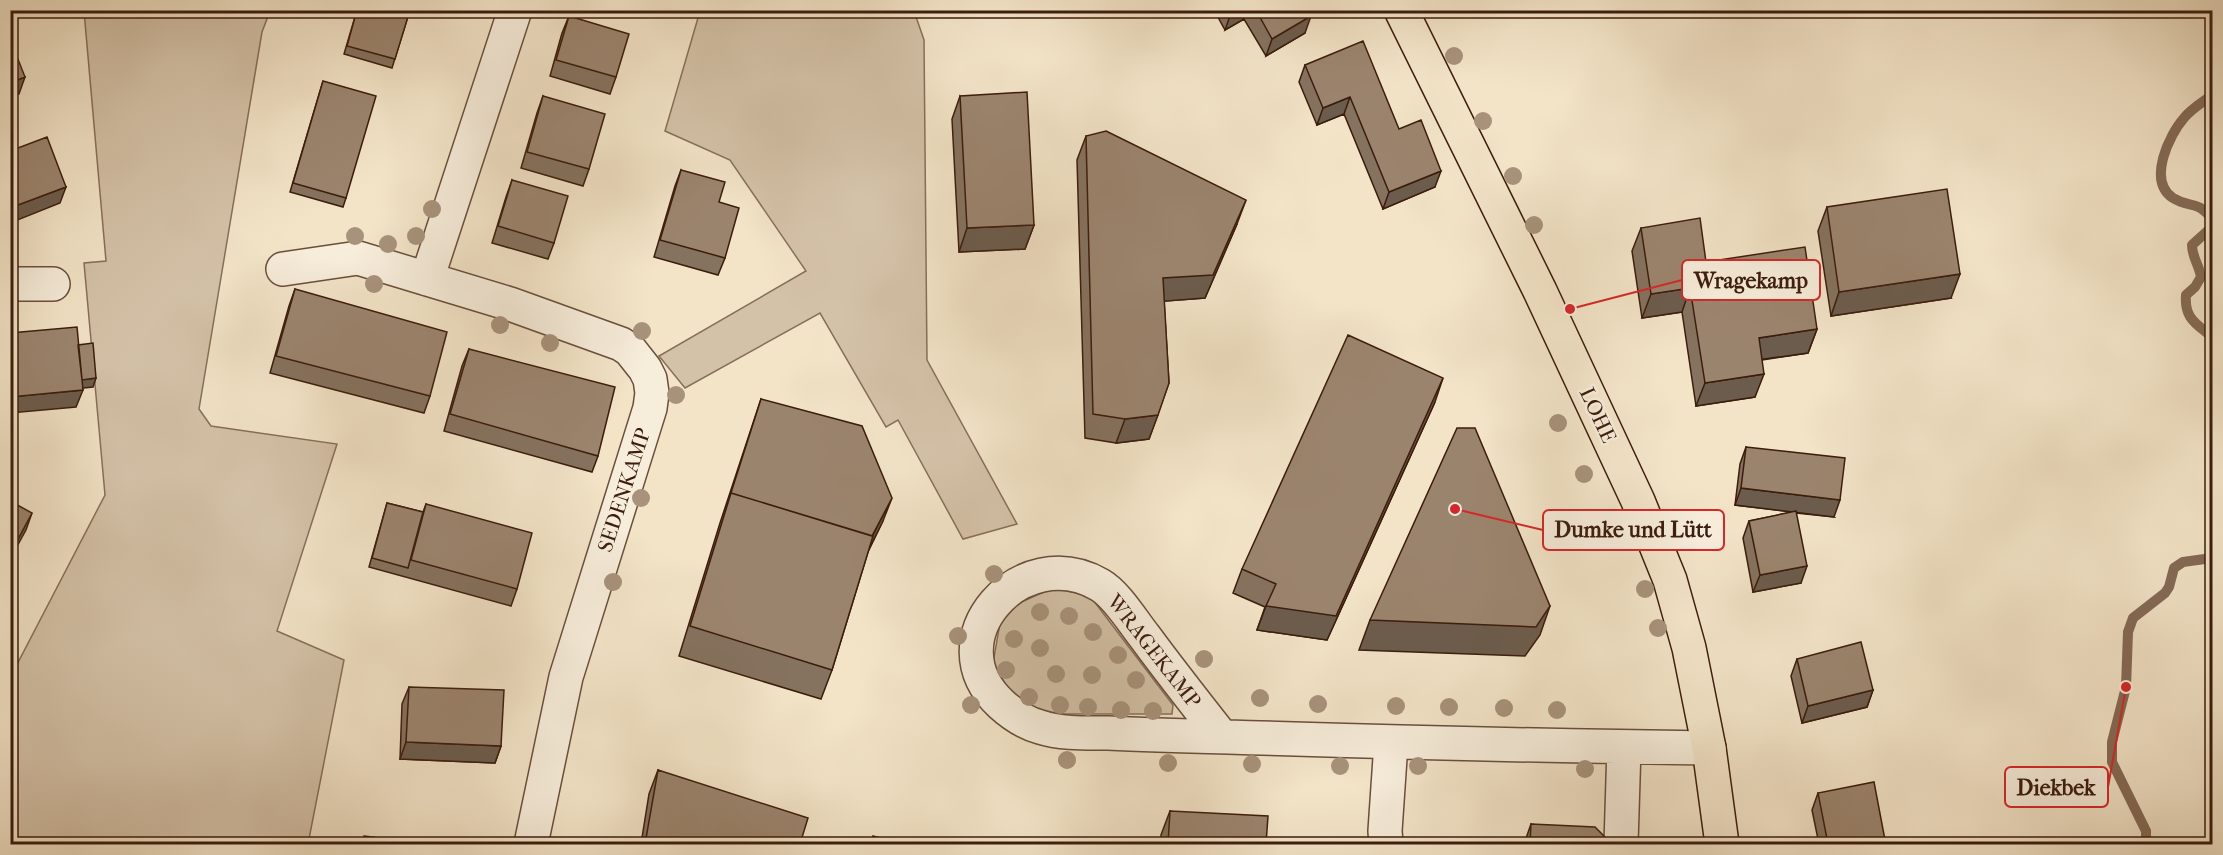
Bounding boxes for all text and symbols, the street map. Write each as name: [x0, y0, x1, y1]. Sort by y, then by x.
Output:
callout: Wragekamp: [1682, 260, 1820, 300]
text: Wragekamp: [1693, 268, 1808, 294]
street label: LOHE: [1575, 383, 1621, 447]
street label: SEDENKAMP: [593, 425, 655, 555]
callout: Dumke und Lütt: [1543, 510, 1724, 550]
text: Dumke und Lütt: [1554, 517, 1713, 543]
street label: WRAGEKAMP: [1102, 589, 1206, 713]
callout: Diekbek: [2005, 767, 2108, 807]
text: Diekbek: [2017, 775, 2096, 801]

